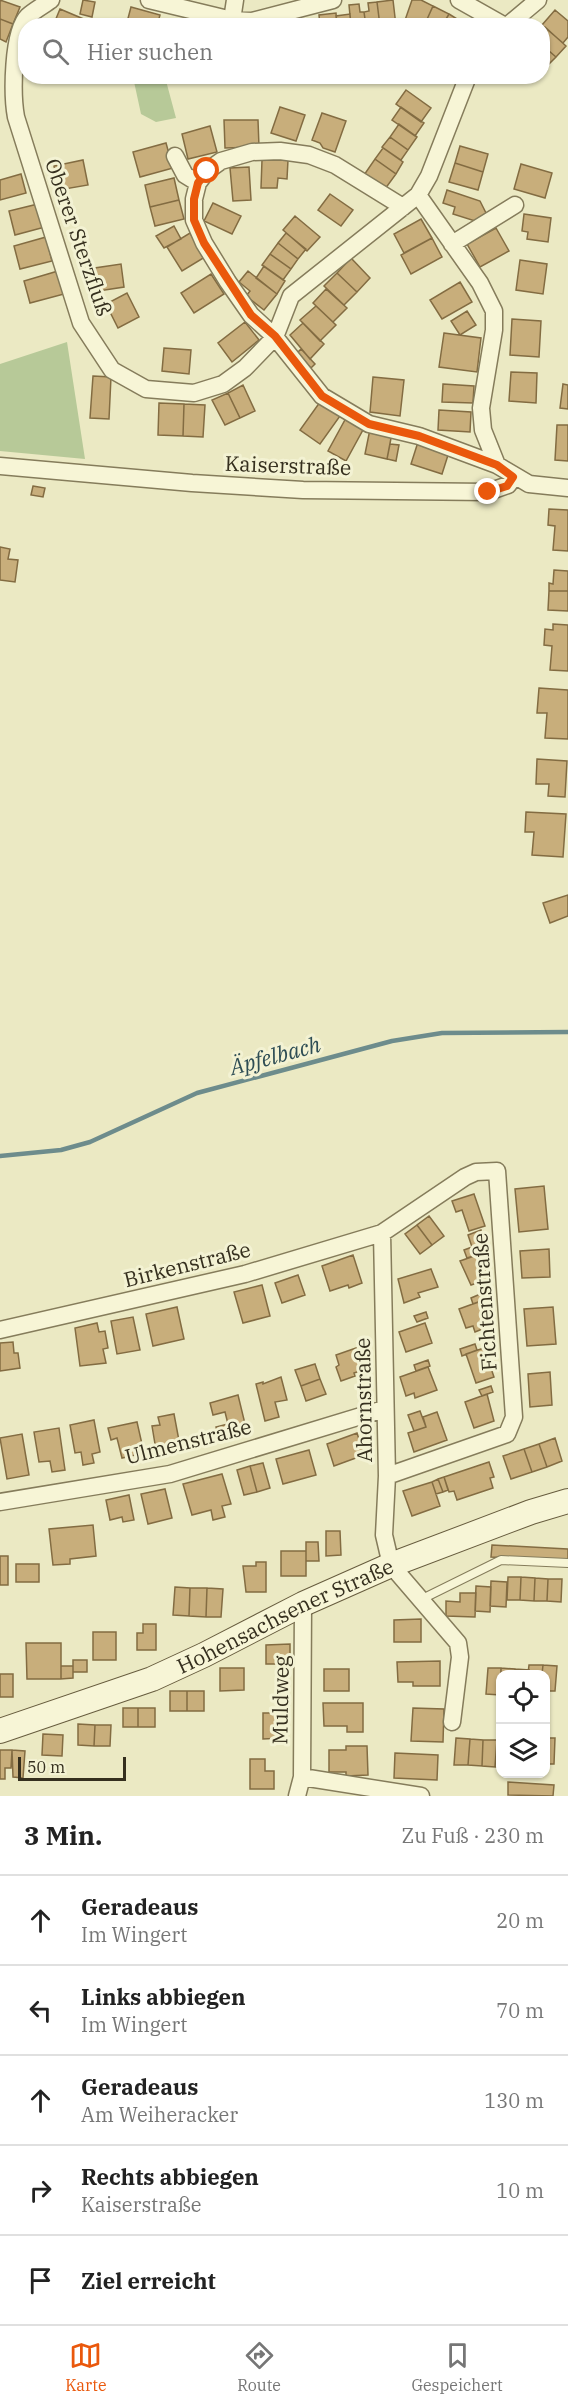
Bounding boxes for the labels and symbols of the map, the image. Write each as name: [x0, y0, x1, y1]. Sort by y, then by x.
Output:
street label: Oberer Sterzfluß: [39, 155, 119, 319]
route start: [193, 157, 219, 183]
street label: Kaiserstraße: [224, 449, 352, 481]
route end: [474, 478, 500, 504]
water label: Äpfelbach: [224, 1029, 324, 1082]
street label: Fichtenstraße: [465, 1232, 503, 1372]
street label: Birkenstraße: [121, 1235, 253, 1293]
street label: Ahornstraße: [348, 1337, 378, 1463]
street label: Ulmenstraße: [122, 1412, 254, 1470]
street label: Hohensachsener Straße: [172, 1552, 398, 1680]
street label: Muldweg: [265, 1655, 295, 1745]
scale bar: [18, 1754, 126, 1782]

